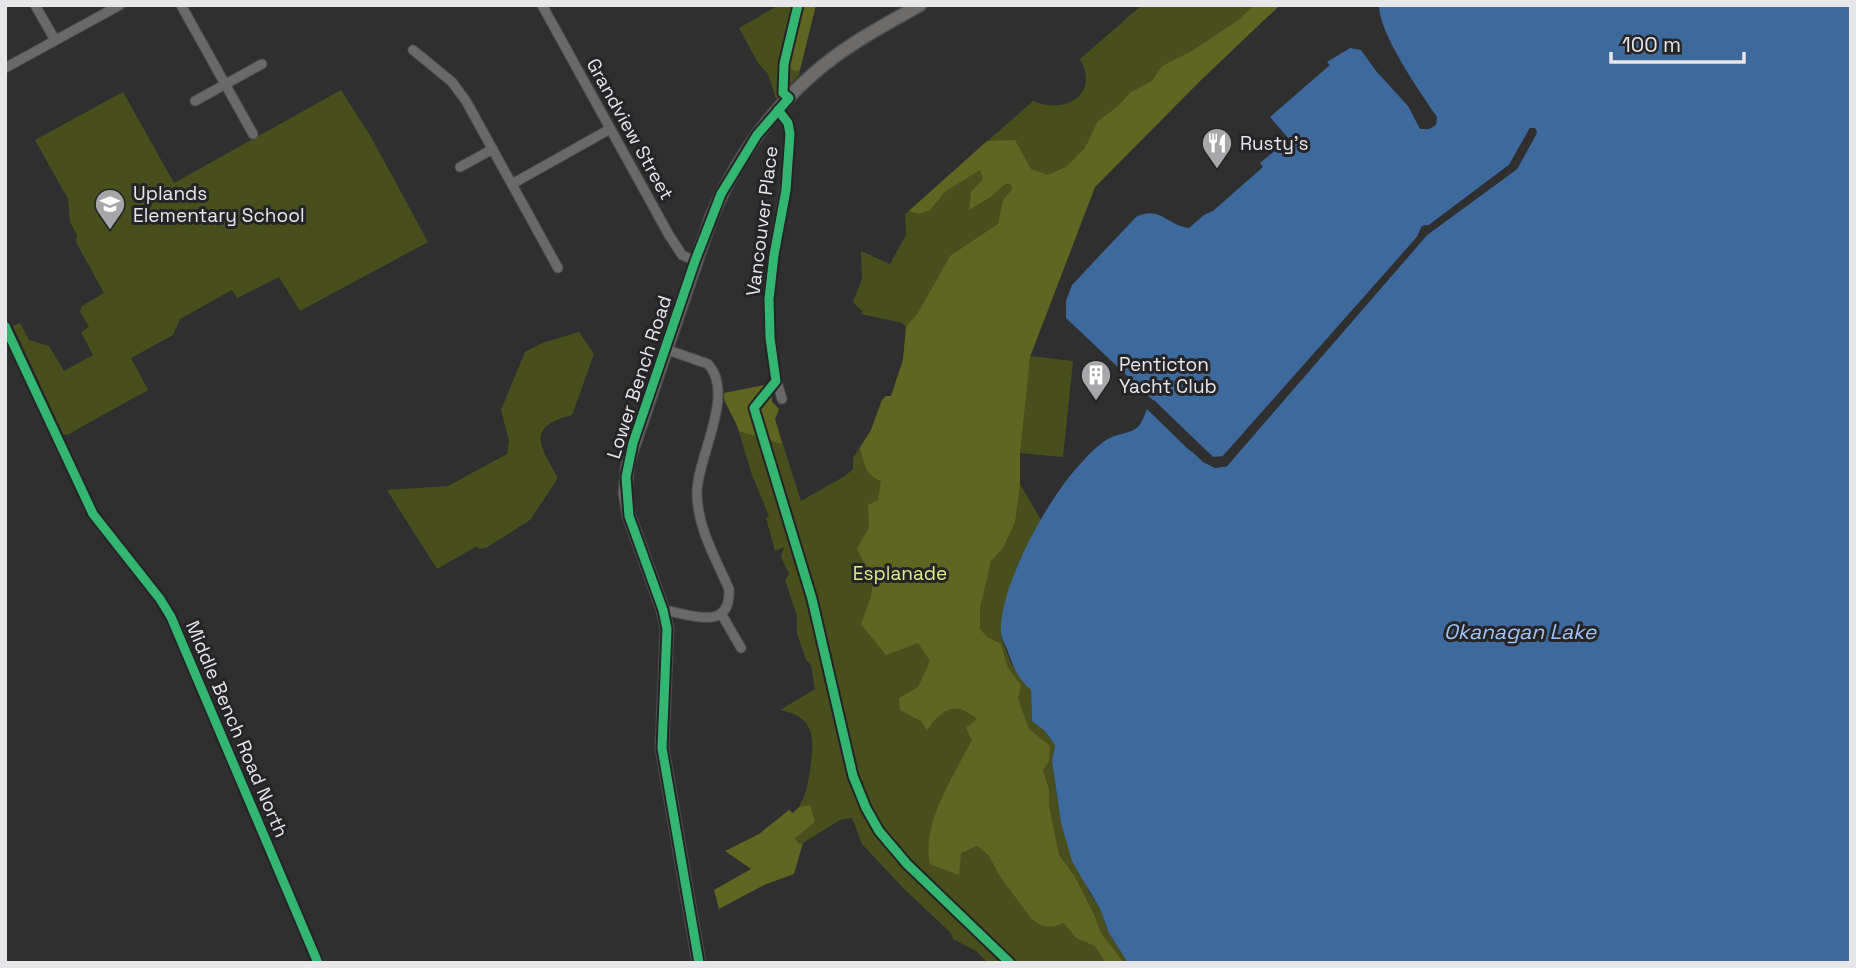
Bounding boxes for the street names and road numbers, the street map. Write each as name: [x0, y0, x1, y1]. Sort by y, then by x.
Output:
street label: Grandview Street: [581, 54, 679, 204]
street label: Vancouver Place: [740, 145, 784, 297]
street label: Lower Bench Road: [601, 292, 677, 462]
street label: Middle Bench Road North: [180, 617, 294, 841]

